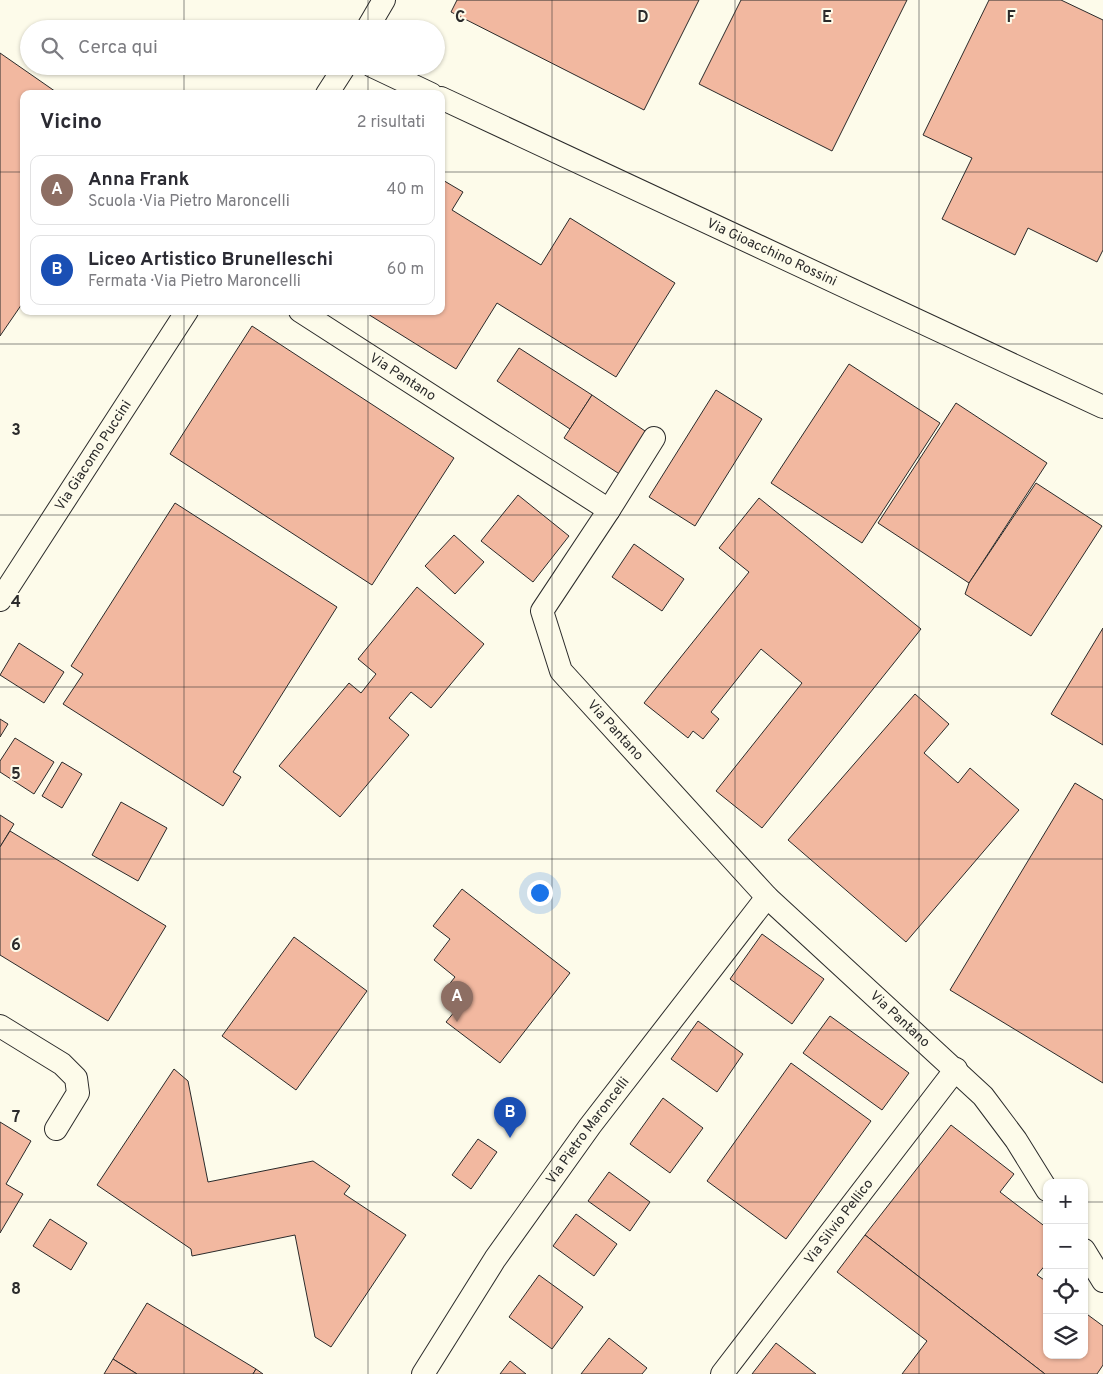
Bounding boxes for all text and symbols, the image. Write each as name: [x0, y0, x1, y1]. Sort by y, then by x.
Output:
text: C: [455, 8, 465, 28]
text: D: [637, 8, 649, 28]
text: E: [822, 8, 832, 28]
text: F: [1006, 8, 1016, 28]
search box: [20, 20, 445, 75]
icon: search: [38, 34, 66, 62]
text: Cerca qui: [78, 36, 158, 60]
text: Vicino: [40, 109, 102, 136]
text: 2 risultati: [357, 113, 425, 133]
text: Anna Frank: [88, 168, 189, 192]
text: A: [51, 180, 63, 200]
text: 40 m: [386, 180, 424, 200]
text: Scuola · Via Pietro Maroncelli: [88, 192, 290, 212]
street label: Via Gioacchino Rossini: [704, 215, 840, 290]
text: Liceo Artistico Brunelleschi: [88, 248, 333, 272]
text: B: [51, 260, 63, 280]
text: 60 m: [387, 260, 424, 280]
text: Fermata · Via Pietro Maroncelli: [88, 272, 301, 292]
street label: Via Pantano: [366, 349, 439, 405]
street label: Via Giacomo Puccini: [52, 397, 135, 514]
text: 3: [11, 421, 21, 441]
text: 4: [11, 593, 21, 613]
street label: Via Pantano: [583, 697, 647, 764]
text: 5: [11, 765, 21, 785]
your location: [527, 880, 553, 906]
text: 6: [11, 936, 21, 956]
pin: A: [441, 981, 473, 1022]
street label: Via Pantano: [866, 987, 934, 1051]
street label: Via Pietro Maroncelli: [543, 1074, 633, 1188]
pin: B: [494, 1097, 526, 1138]
text: 7: [12, 1108, 20, 1128]
street label: Via Silvio Pellico: [801, 1175, 877, 1268]
map controls: [1043, 1179, 1088, 1359]
button: +: [1043, 1179, 1088, 1224]
button: −: [1043, 1224, 1088, 1269]
button: locate: [1043, 1269, 1088, 1314]
text: 8: [11, 1280, 21, 1300]
button: layers: [1043, 1314, 1088, 1359]

